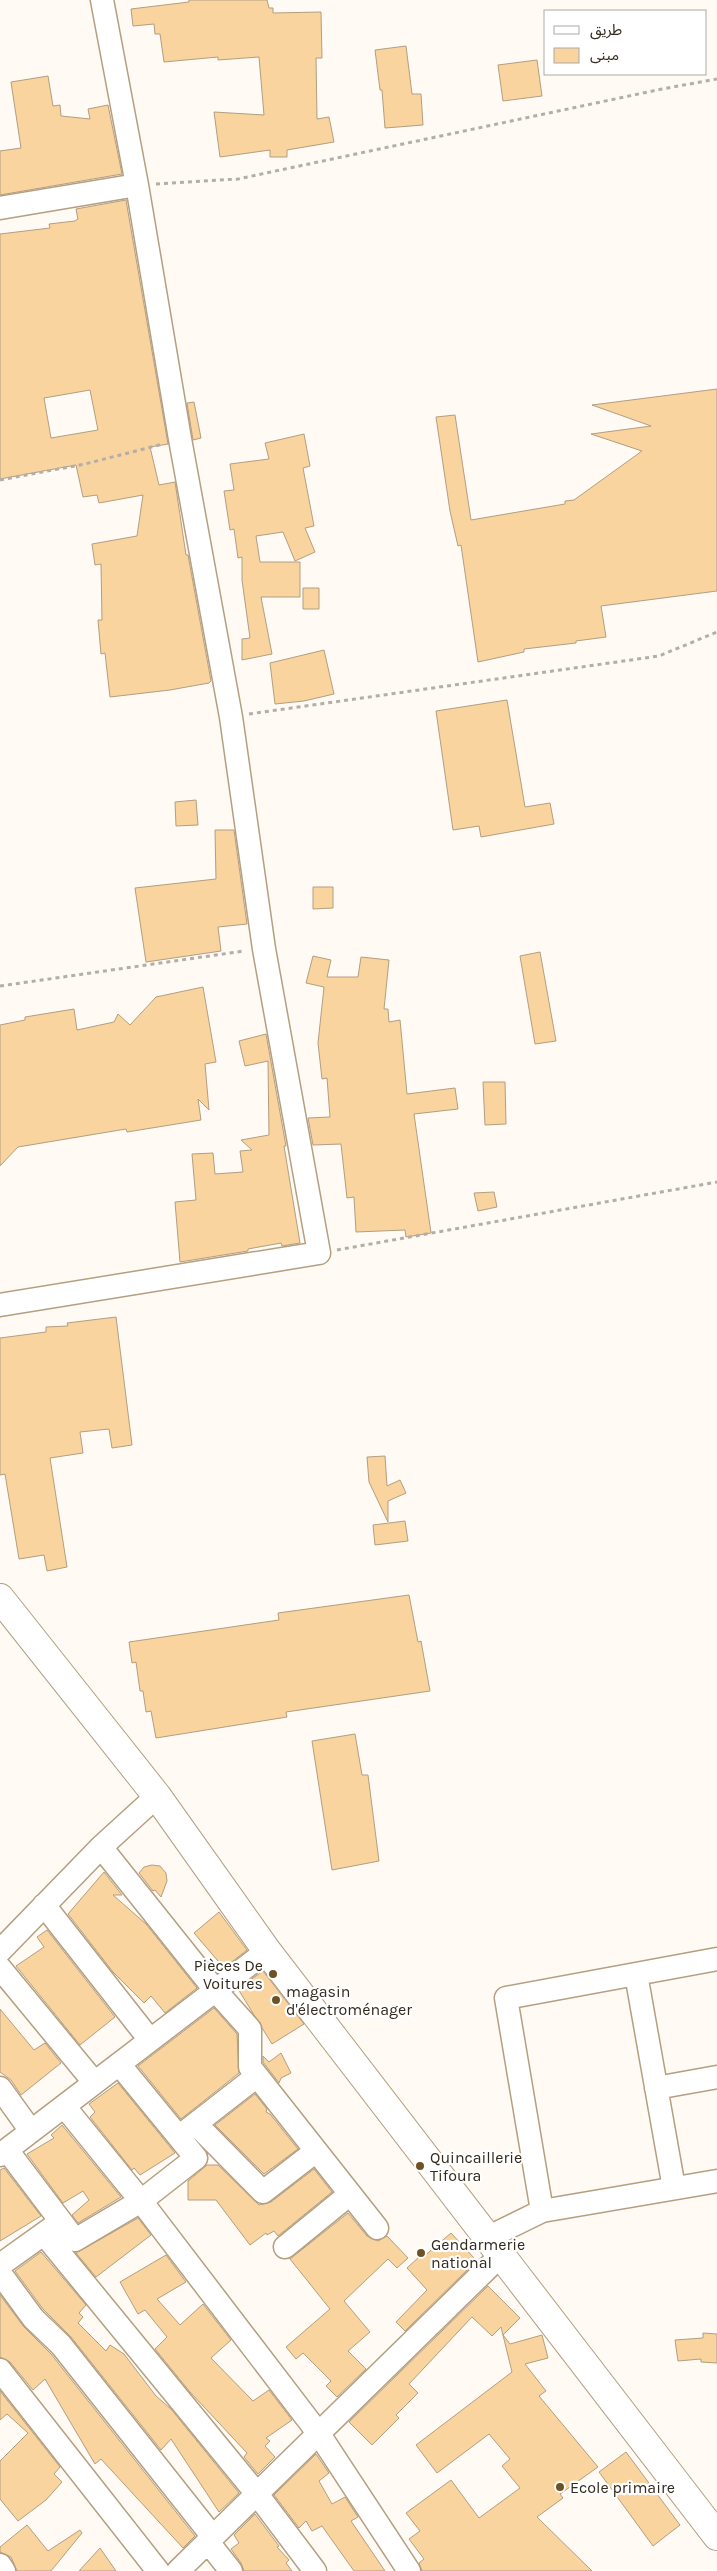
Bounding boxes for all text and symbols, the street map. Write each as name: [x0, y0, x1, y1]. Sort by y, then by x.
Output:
legend: [544, 10, 707, 75]
text: طريق: [590, 21, 622, 40]
text: مبنى: [590, 46, 619, 64]
place label: Pièces De Voitures: [194, 1956, 263, 1993]
marker: Pièces De Voitures: [267, 1968, 279, 1980]
place label: magasin d'électroménager: [286, 1982, 412, 2019]
marker: magasin d'électroménager: [270, 1994, 282, 2006]
place label: Quincaillerie Tifoura: [430, 2148, 522, 2185]
marker: Quincaillerie Tifoura: [414, 2160, 426, 2172]
place label: Gendarmerie national: [431, 2235, 525, 2272]
marker: Gendarmerie national: [415, 2247, 427, 2259]
place label: Ecole primaire: [570, 2478, 675, 2497]
marker: Ecole primaire: [554, 2481, 566, 2493]

